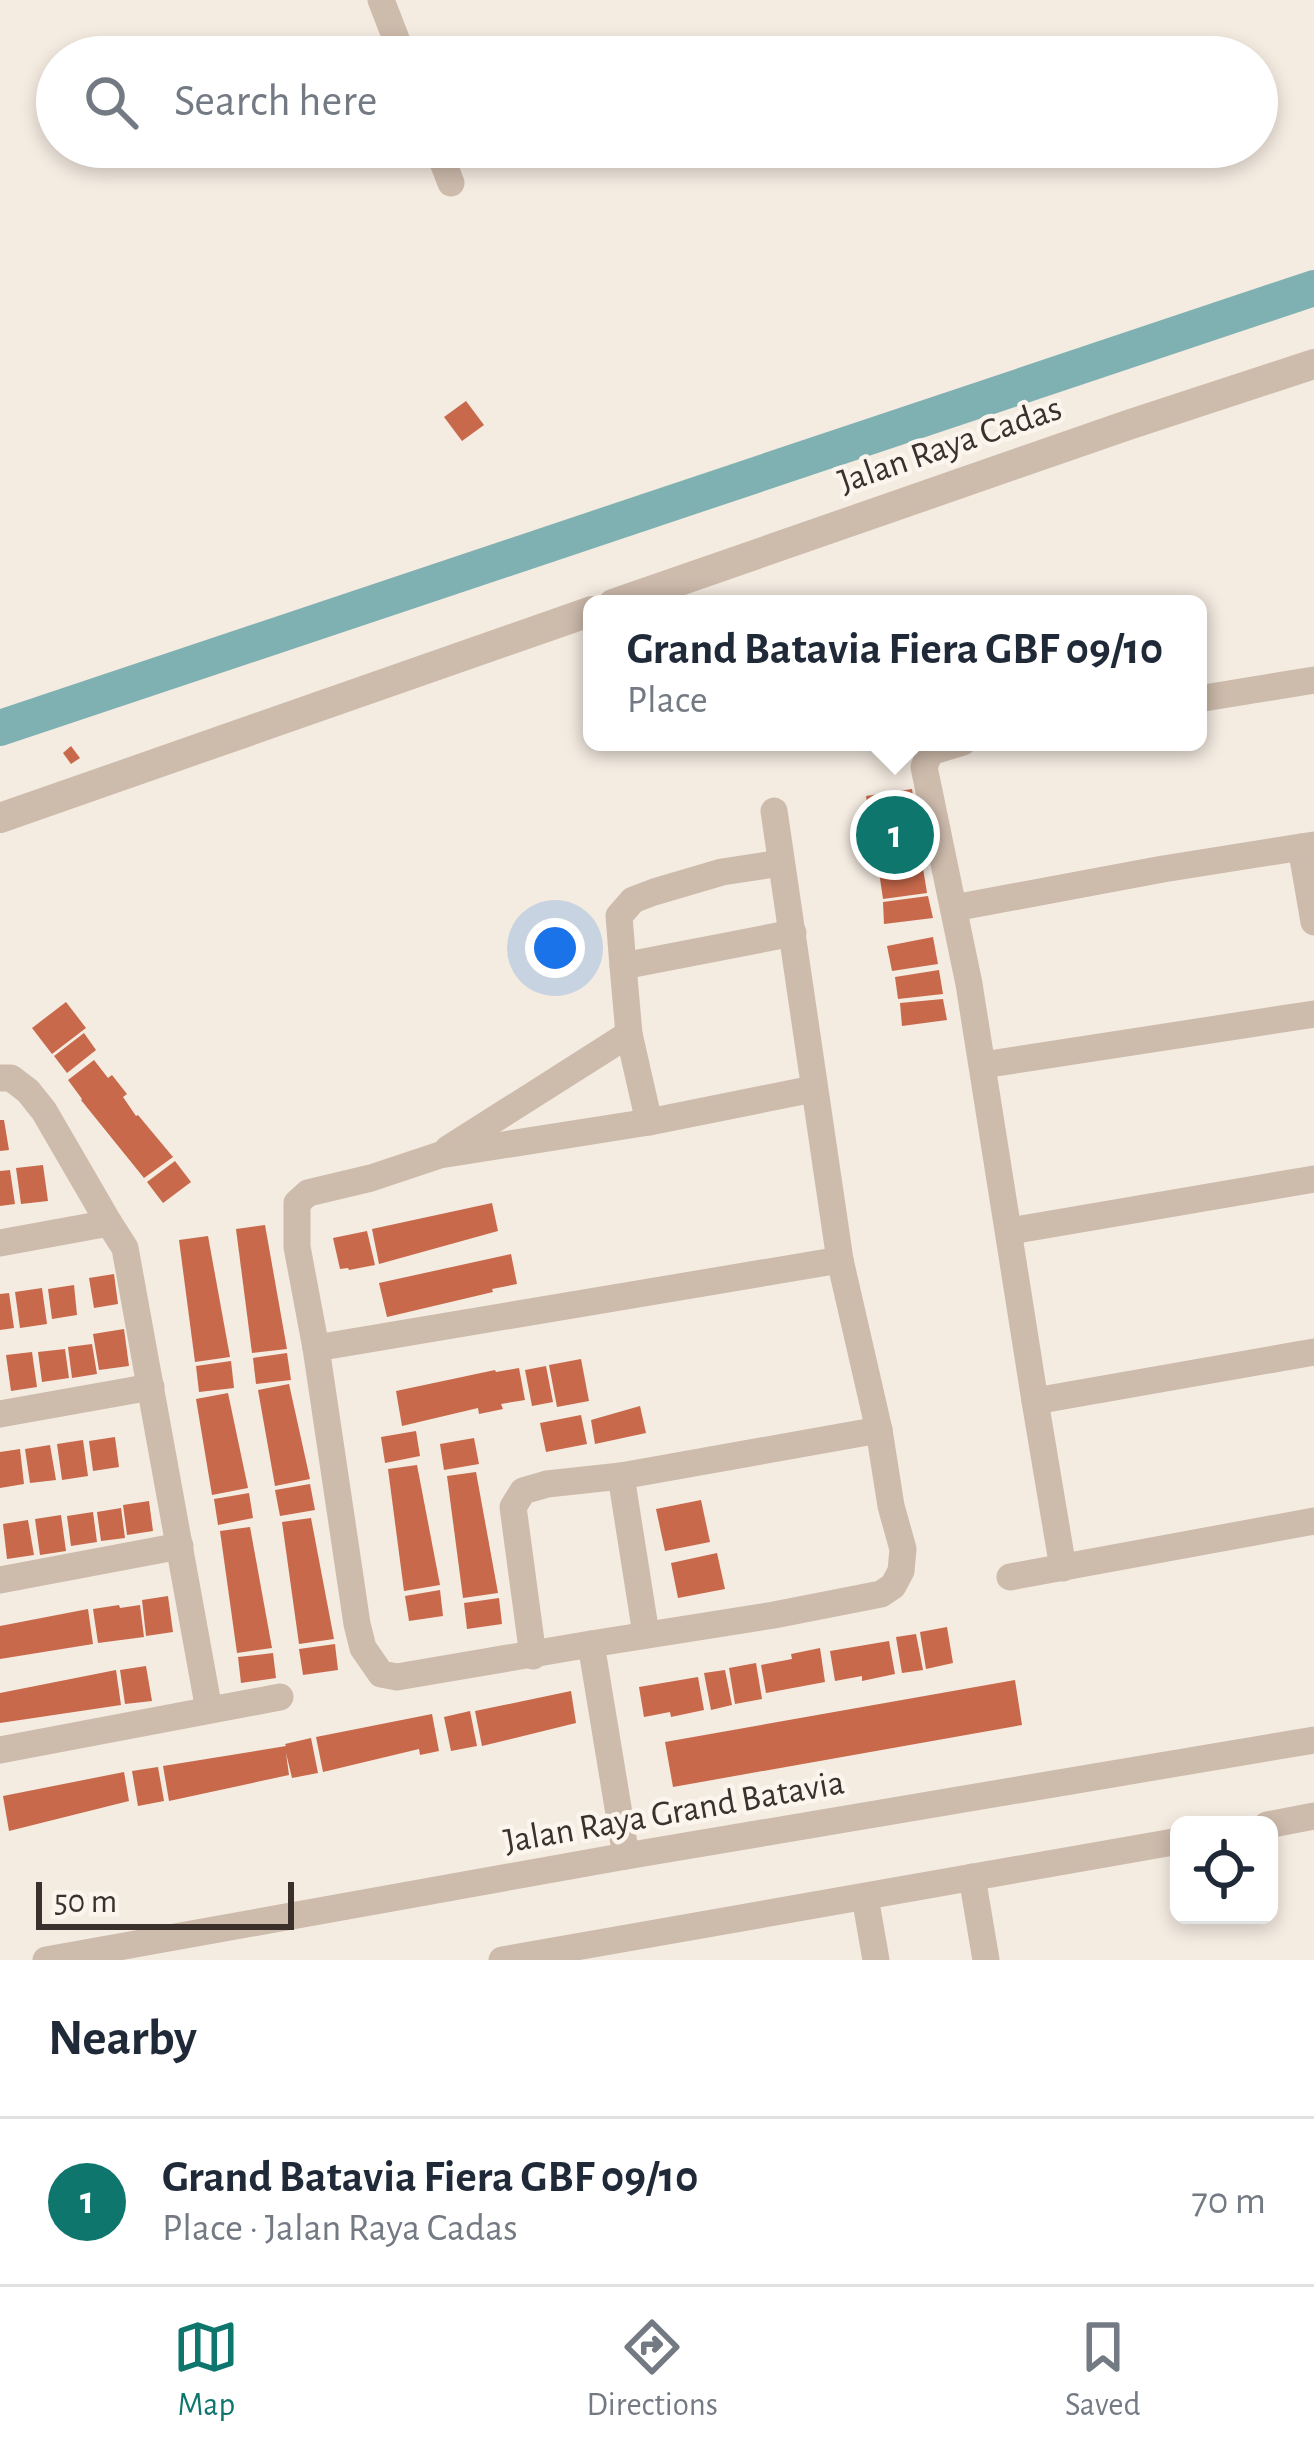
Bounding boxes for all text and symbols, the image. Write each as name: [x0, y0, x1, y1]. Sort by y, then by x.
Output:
search box: [36, 36, 1278, 168]
icon: search: [78, 69, 144, 135]
text: Search here: [174, 79, 377, 124]
street label: Jalan Raya Cadas: [834, 390, 1066, 500]
popup: [583, 595, 1207, 751]
text: Grand Batavia Fiera GBF 09/10: [627, 627, 1163, 672]
text: Place: [627, 681, 708, 720]
pin: 1: [856, 790, 934, 880]
your location: [525, 918, 585, 978]
street label: Jalan Raya Grand Batavia: [501, 1764, 847, 1860]
map controls: [1170, 1816, 1278, 1924]
button: locate: [1170, 1816, 1278, 1924]
scale bar: [36, 1876, 294, 1929]
text: 50 m: [54, 1886, 117, 1919]
text: Nearby: [48, 2013, 197, 2064]
text: Grand Batavia Fiera GBF 09/10: [162, 2155, 698, 2200]
text: 1: [80, 2182, 94, 2221]
text: 70 m: [1192, 2182, 1266, 2221]
text: Place · Jalan Raya Cadas: [162, 2209, 518, 2248]
tab: Map: [173, 2314, 239, 2426]
tab: Directions: [586, 2314, 718, 2426]
tab: Saved: [1065, 2314, 1140, 2426]

